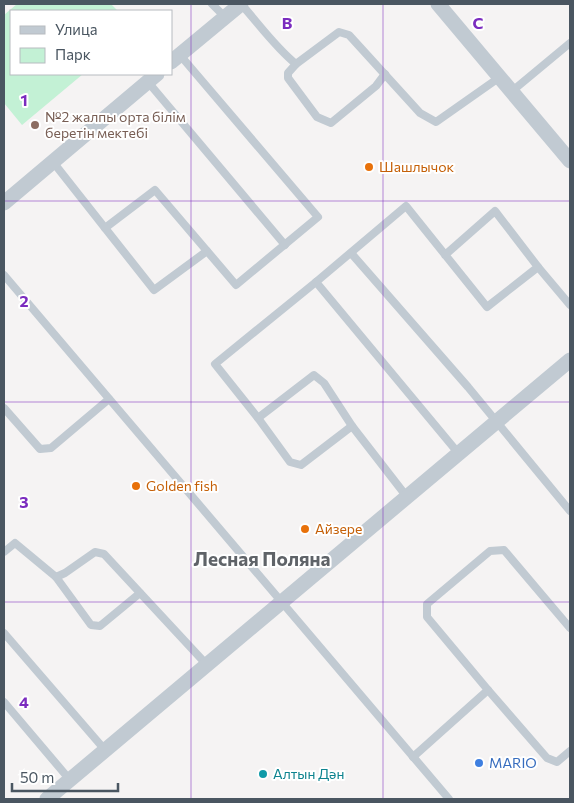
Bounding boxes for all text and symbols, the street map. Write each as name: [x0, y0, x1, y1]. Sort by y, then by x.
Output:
legend: [10, 10, 172, 75]
text: B: [282, 13, 293, 32]
text: C: [473, 13, 484, 32]
text: Улица: [55, 20, 97, 38]
text: Парк: [55, 45, 91, 63]
text: 1: [20, 90, 28, 109]
place label: №2 жалпы орта білім беретін мектебі: [45, 108, 186, 141]
marker: №2 жалпы орта білім беретін мектебі: [29, 119, 41, 131]
place label: Шашлычок: [379, 158, 455, 175]
marker: Шашлычок: [363, 161, 375, 173]
text: 2: [19, 291, 29, 310]
place label: Golden fish: [146, 477, 218, 494]
marker: Golden fish: [130, 480, 142, 492]
text: 3: [19, 492, 29, 511]
place label: Айзере: [315, 520, 362, 537]
marker: Айзере: [299, 523, 311, 535]
district label: Лесная Поляна: [194, 547, 330, 570]
text: 4: [19, 692, 29, 711]
place label: MARIO: [489, 754, 537, 771]
marker: MARIO: [473, 757, 485, 769]
scale bar: [12, 760, 119, 792]
place label: Алтын Дән: [273, 765, 344, 782]
text: 50 m: [20, 768, 54, 786]
marker: Алтын Дән: [257, 768, 269, 780]

